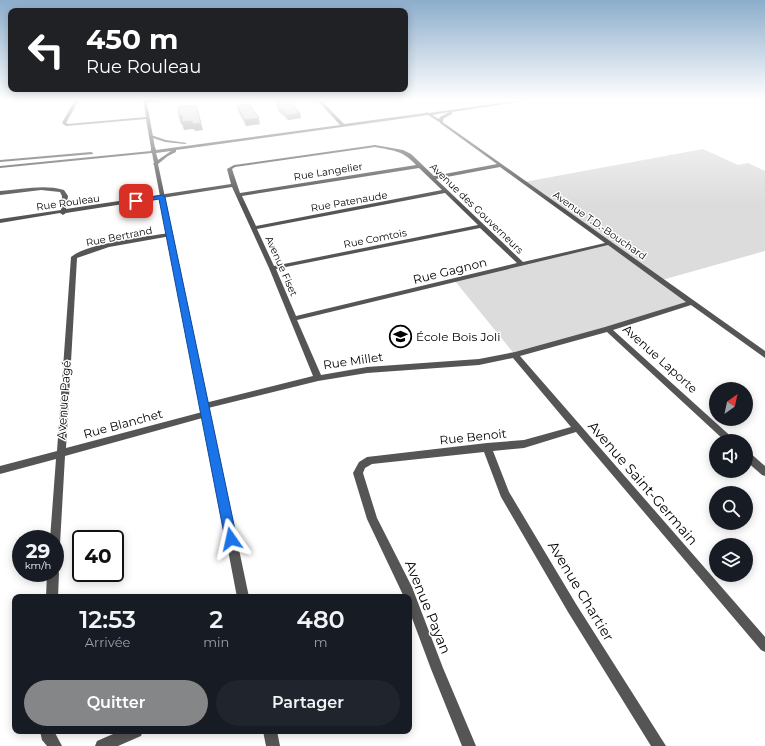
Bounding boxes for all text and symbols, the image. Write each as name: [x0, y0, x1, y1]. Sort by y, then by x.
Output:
text: 450 m: [86, 22, 178, 56]
icon: left: [20, 24, 72, 76]
text: Rue Rouleau: [86, 56, 201, 78]
street label: Rue Langelier: [293, 160, 363, 183]
street label: Avenue des Gouverneurs: [427, 160, 526, 257]
pin: [119, 184, 153, 218]
street label: Rue Patenaude: [310, 188, 388, 215]
street label: Avenue T.D.-Bouchard: [550, 188, 649, 263]
icon: arrive: [125, 190, 147, 212]
street label: Rue Rouleau: [35, 192, 101, 213]
street label: Rue Bertrand: [85, 224, 153, 249]
street label: Rue Comtois: [342, 226, 408, 251]
street label: Avenue Fiset: [263, 234, 301, 298]
street label: Rue Gagnon: [411, 254, 488, 287]
street label: Avenue Laporte: [620, 321, 701, 396]
school or university icon: École Bois Joli: [388, 324, 414, 350]
place label: École Bois Joli: [416, 329, 501, 344]
street label: Rue Millet: [322, 349, 384, 372]
street label: Avenue Pagé: [53, 360, 74, 440]
north arrow: [709, 382, 753, 426]
map controls: [709, 382, 753, 582]
street label: Rue Blanchet: [82, 406, 164, 441]
street label: Avenue Saint-Germain: [584, 417, 702, 549]
street label: Rue Benoit: [439, 426, 507, 447]
button: sound: [709, 434, 753, 478]
button: search: [709, 486, 753, 530]
position arrow: [210, 518, 252, 560]
speed limit sign: 40: [72, 530, 124, 582]
street label: Avenue Chartier: [544, 538, 618, 645]
button: layers: [709, 538, 753, 582]
text: 29: [26, 539, 50, 563]
street label: Avenue Payan: [401, 558, 455, 656]
text: km/h: [25, 559, 51, 572]
text: 12:53: [79, 605, 136, 634]
text: 2: [209, 605, 223, 634]
text: 480: [296, 605, 345, 634]
text: Arrivée: [85, 634, 130, 650]
text: min: [203, 634, 229, 650]
text: m: [314, 634, 328, 650]
button: Quitter: [24, 680, 208, 726]
button: Partager: [216, 680, 400, 726]

